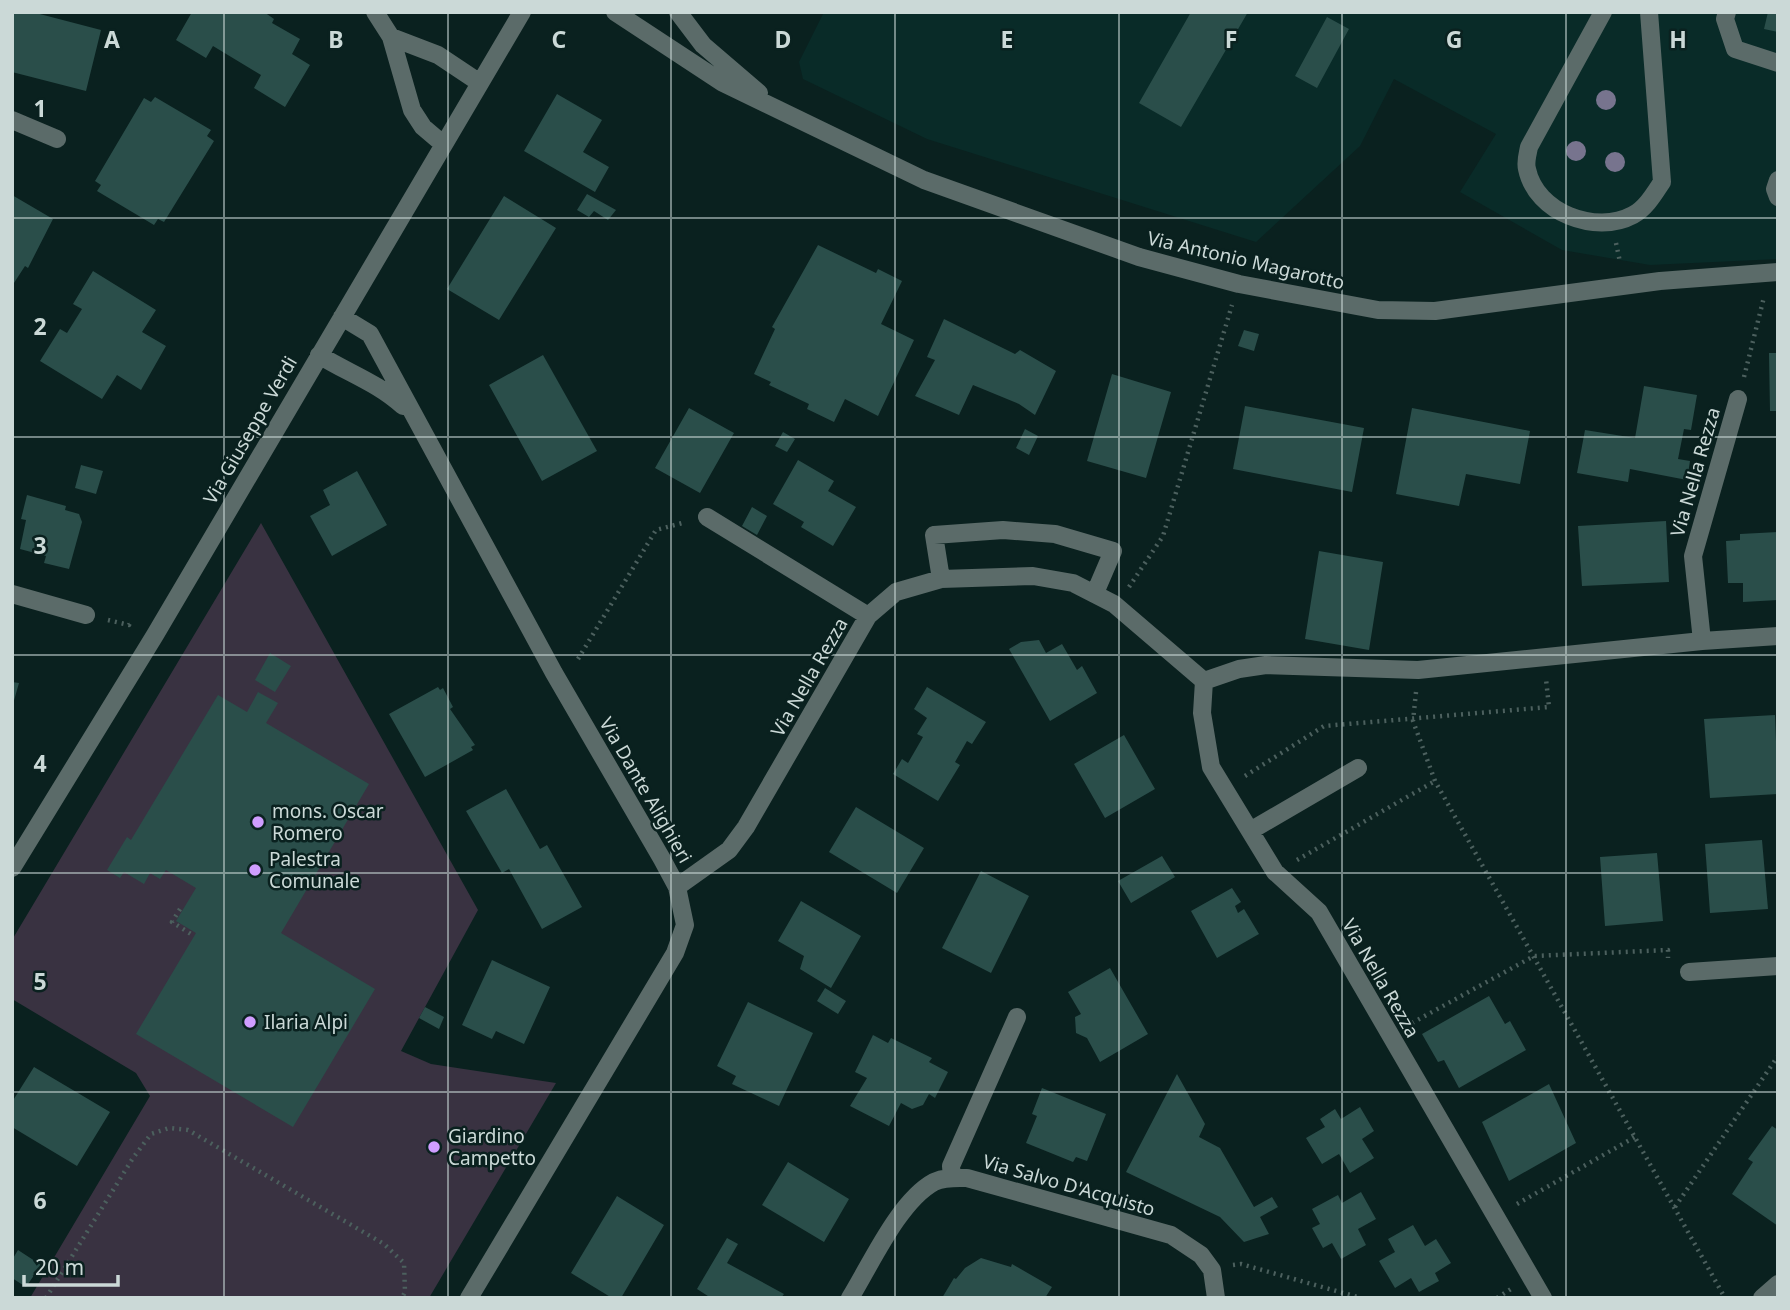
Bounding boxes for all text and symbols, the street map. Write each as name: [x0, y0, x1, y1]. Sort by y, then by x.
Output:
text: A: [104, 23, 120, 55]
text: B: [328, 23, 344, 55]
text: C: [552, 23, 567, 55]
text: D: [775, 23, 791, 55]
text: E: [1001, 23, 1013, 55]
text: F: [1225, 23, 1237, 55]
text: G: [1446, 23, 1462, 55]
text: H: [1669, 23, 1687, 55]
text: 1: [33, 92, 47, 124]
street label: Via Antonio Magarotto: [1145, 225, 1347, 295]
text: 2: [33, 310, 47, 342]
street label: Via Giuseppe Verdi: [197, 351, 303, 509]
street label: Via Nella Rezza: [1664, 404, 1726, 540]
text: 3: [33, 529, 47, 561]
street label: Via Nella Rezza: [764, 613, 854, 741]
street label: Via Dante Alighieri: [594, 712, 698, 868]
text: 4: [33, 747, 47, 779]
place label: mons. Oscar Romero: [272, 798, 384, 846]
marker: mons. Oscar Romero: [250, 814, 266, 830]
place label: Palestra Comunale: [269, 846, 360, 894]
marker: Palestra Comunale: [247, 862, 263, 878]
street label: Via Nella Rezza: [1336, 914, 1426, 1042]
text: 5: [33, 965, 47, 997]
place label: Ilaria Alpi: [264, 1009, 348, 1035]
marker: Ilaria Alpi: [242, 1014, 258, 1030]
place label: Giardino Campetto: [448, 1123, 536, 1171]
marker: Giardino Campetto: [426, 1139, 442, 1155]
street label: Via Salvo D'Acquisto: [980, 1148, 1158, 1222]
text: 6: [33, 1184, 47, 1216]
scale bar: [24, 1244, 119, 1288]
text: 20 m: [35, 1253, 84, 1281]

